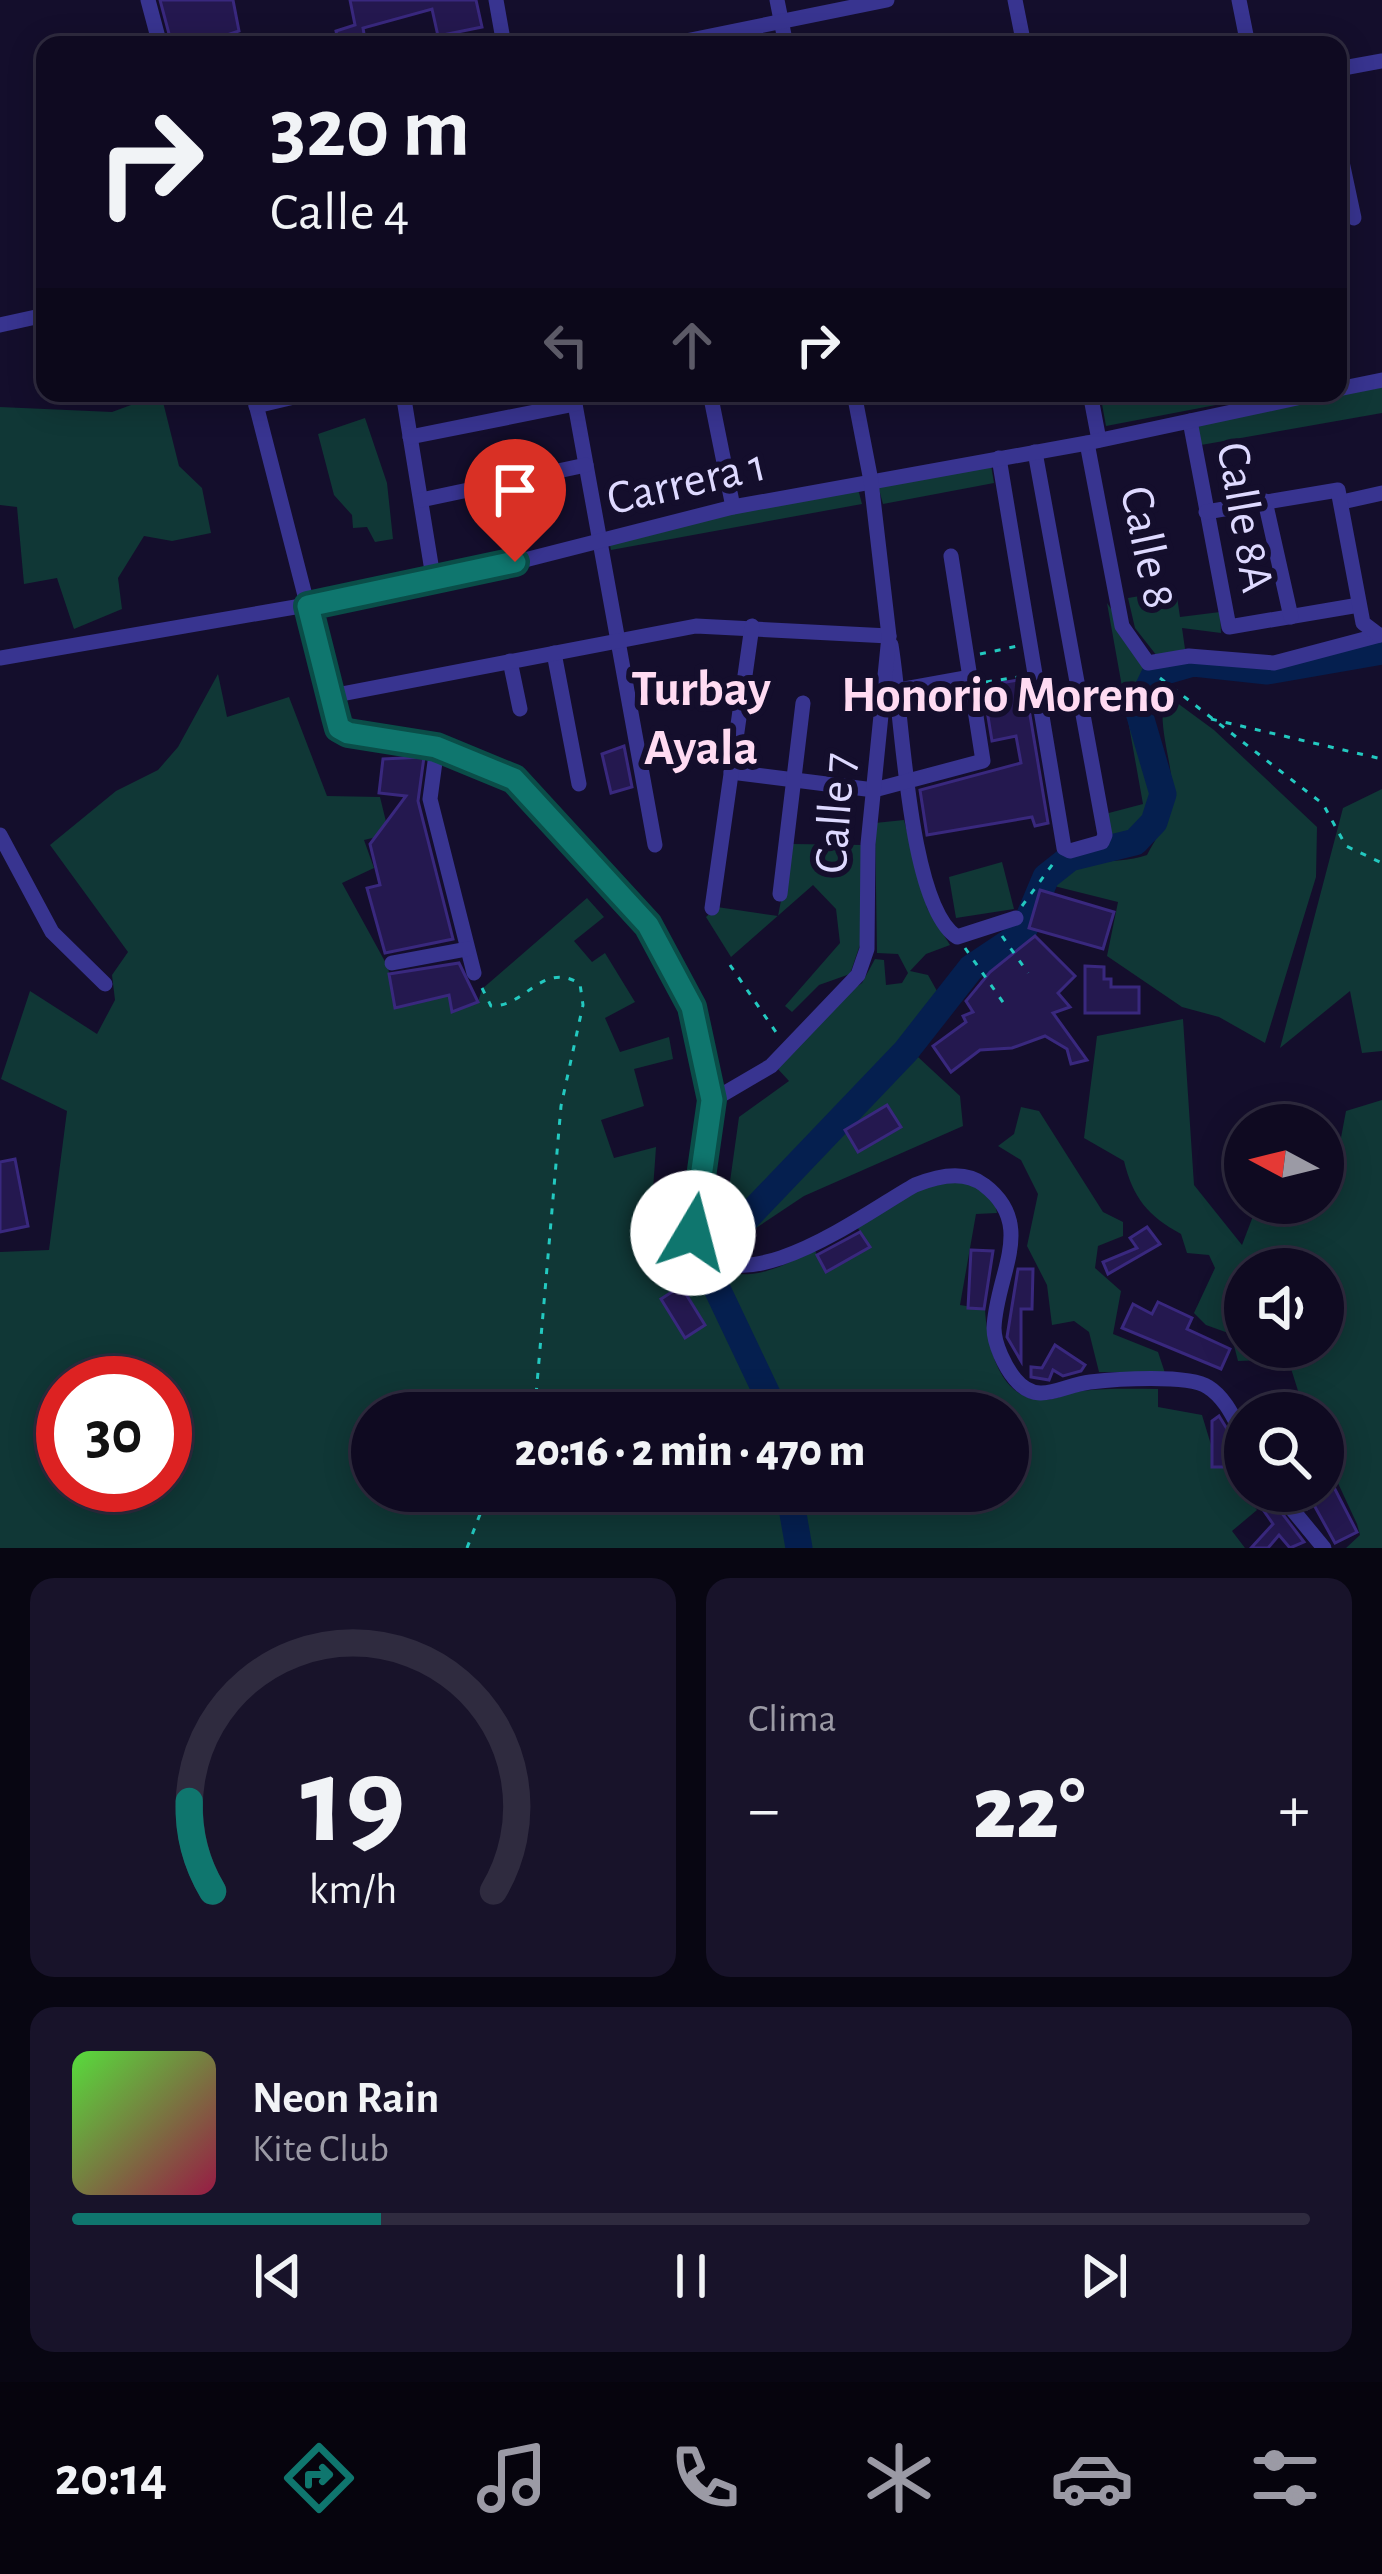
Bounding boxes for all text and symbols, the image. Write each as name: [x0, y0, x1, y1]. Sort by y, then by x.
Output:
icon: right: [72, 84, 228, 240]
text: 320 m: [270, 88, 470, 172]
text: Calle 4: [270, 186, 409, 240]
icon: left: [533, 312, 599, 378]
icon: ahead: [659, 312, 725, 378]
icon: right: [785, 312, 851, 378]
pin: [464, 439, 566, 562]
street label: Calle 8A: [1207, 439, 1281, 596]
street label: Carrera 1: [603, 441, 771, 524]
icon: arrive: [482, 457, 548, 523]
street label: Calle 8: [1111, 482, 1183, 613]
district label: Turbay Ayala: [631, 664, 771, 774]
district label: Honorio Moreno: [841, 670, 1175, 721]
street label: Calle 7: [808, 751, 864, 875]
north arrow: [1224, 1104, 1344, 1224]
map controls: [1224, 1104, 1344, 1512]
position arrow: [630, 1170, 756, 1296]
button: sound: [1224, 1248, 1344, 1368]
speed limit sign: 30: [36, 1356, 192, 1512]
button: search: [1224, 1392, 1344, 1512]
text: 20:16 · 2 min · 470 m: [515, 1429, 865, 1474]
text: Clima: [748, 1700, 837, 1739]
text: 19: [300, 1740, 406, 1865]
text: 22°: [973, 1765, 1085, 1855]
text: −: [748, 1777, 780, 1843]
text: +: [1278, 1777, 1310, 1843]
text: km/h: [309, 1868, 397, 1911]
text: Neon Rain: [252, 2076, 439, 2121]
text: Kite Club: [252, 2130, 389, 2169]
icon: previous: [245, 2243, 311, 2309]
icon: pause: [658, 2243, 724, 2309]
icon: next: [1071, 2243, 1137, 2309]
icon: directions: [277, 2436, 361, 2520]
icon: music: [470, 2436, 554, 2520]
icon: phone: [663, 2436, 747, 2520]
icon: climate: [857, 2436, 941, 2520]
icon: car: [1050, 2436, 1134, 2520]
icon: filters: [1243, 2436, 1327, 2520]
text: 20:14: [55, 2451, 167, 2505]

